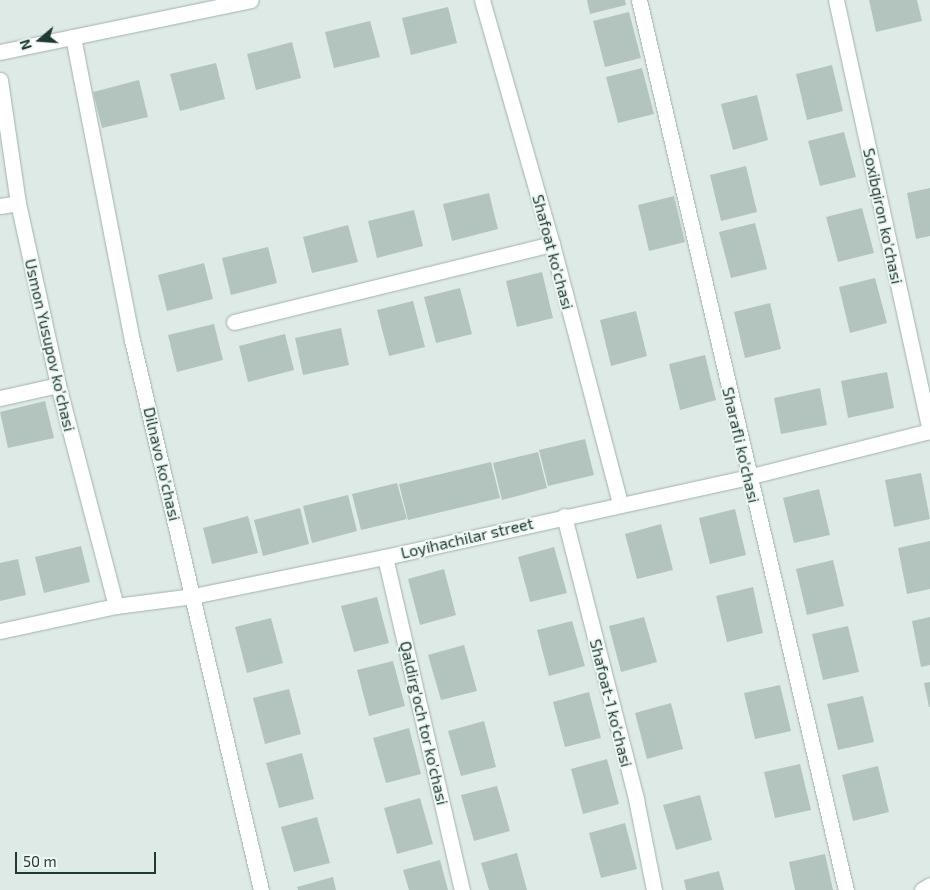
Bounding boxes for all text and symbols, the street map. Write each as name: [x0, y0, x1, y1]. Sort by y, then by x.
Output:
north arrow: [15, 15, 65, 65]
text: N: [16, 37, 35, 52]
street label: Soxibqiron ko'chasi: [859, 146, 907, 286]
street label: Shafoat ko'chasi: [528, 192, 578, 312]
street label: Usmon Yusupov ko'chasi: [21, 256, 79, 434]
street label: Sharafli ko'chasi: [718, 385, 764, 505]
street label: Dilnavo ko'chasi: [140, 405, 184, 523]
street label: Loyihachilar street: [399, 513, 535, 563]
street label: Shafoat-1 ko'chasi: [586, 637, 636, 769]
street label: Qaldirg'och tor ko'chasi: [396, 639, 452, 807]
scale bar: [18, 842, 159, 874]
text: 50 m: [23, 852, 57, 870]

